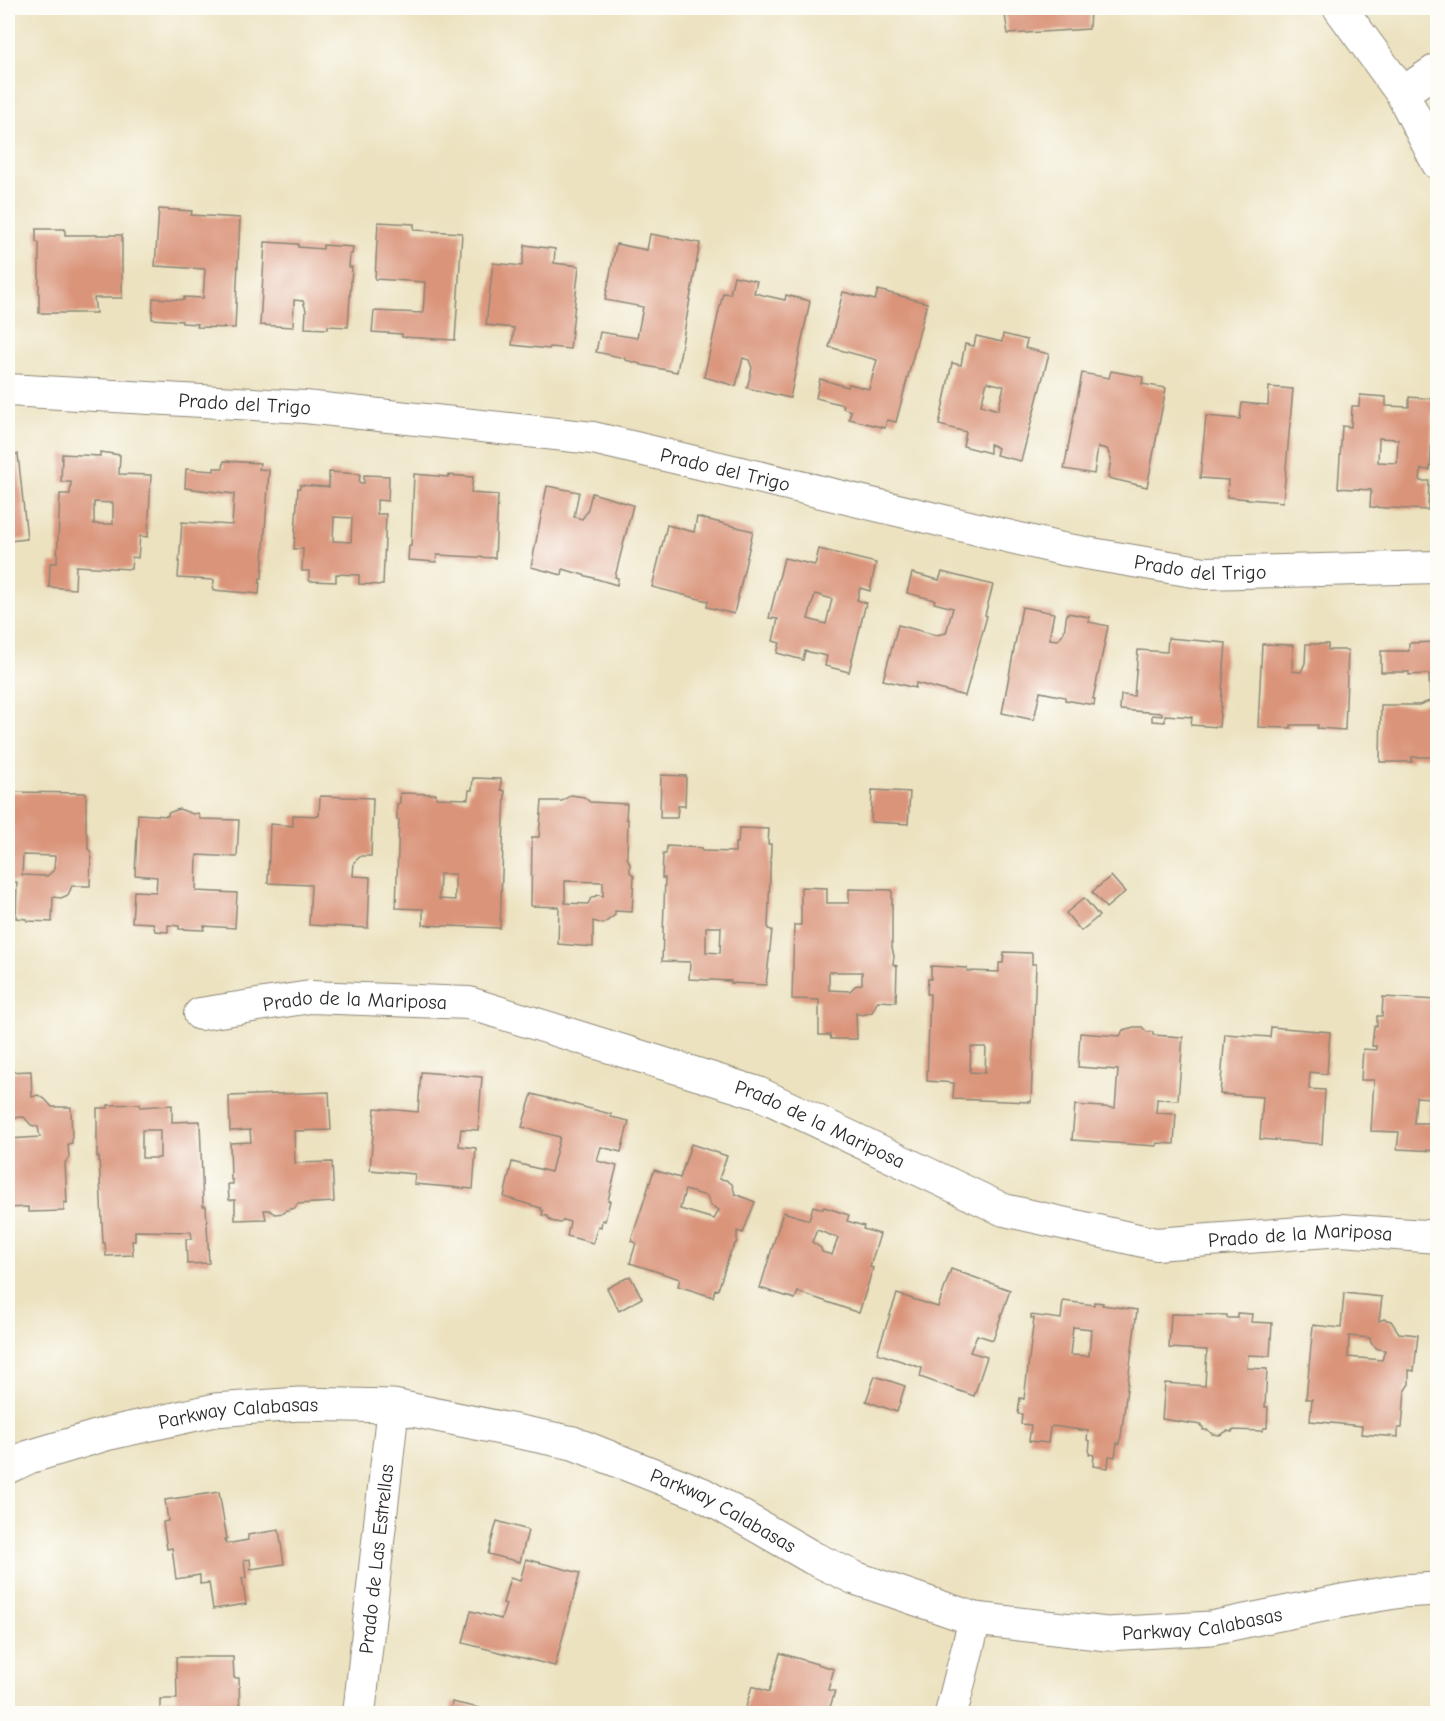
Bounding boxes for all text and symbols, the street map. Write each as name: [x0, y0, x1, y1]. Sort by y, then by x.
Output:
street label: Prado del Trigo: [178, 388, 312, 419]
street label: Prado del Trigo: [658, 443, 792, 496]
street label: Prado del Trigo: [1133, 550, 1267, 585]
street label: Prado de la Mariposa: [261, 985, 448, 1016]
street label: Prado de la Mariposa: [732, 1075, 909, 1173]
street label: Prado de la Mariposa: [1207, 1218, 1393, 1252]
street label: Parkway Calabasas: [156, 1392, 318, 1434]
street label: Prado de Las Estrellas: [354, 1463, 398, 1655]
street label: Parkway Calabasas: [647, 1463, 800, 1557]
street label: Parkway Calabasas: [1121, 1602, 1284, 1645]

